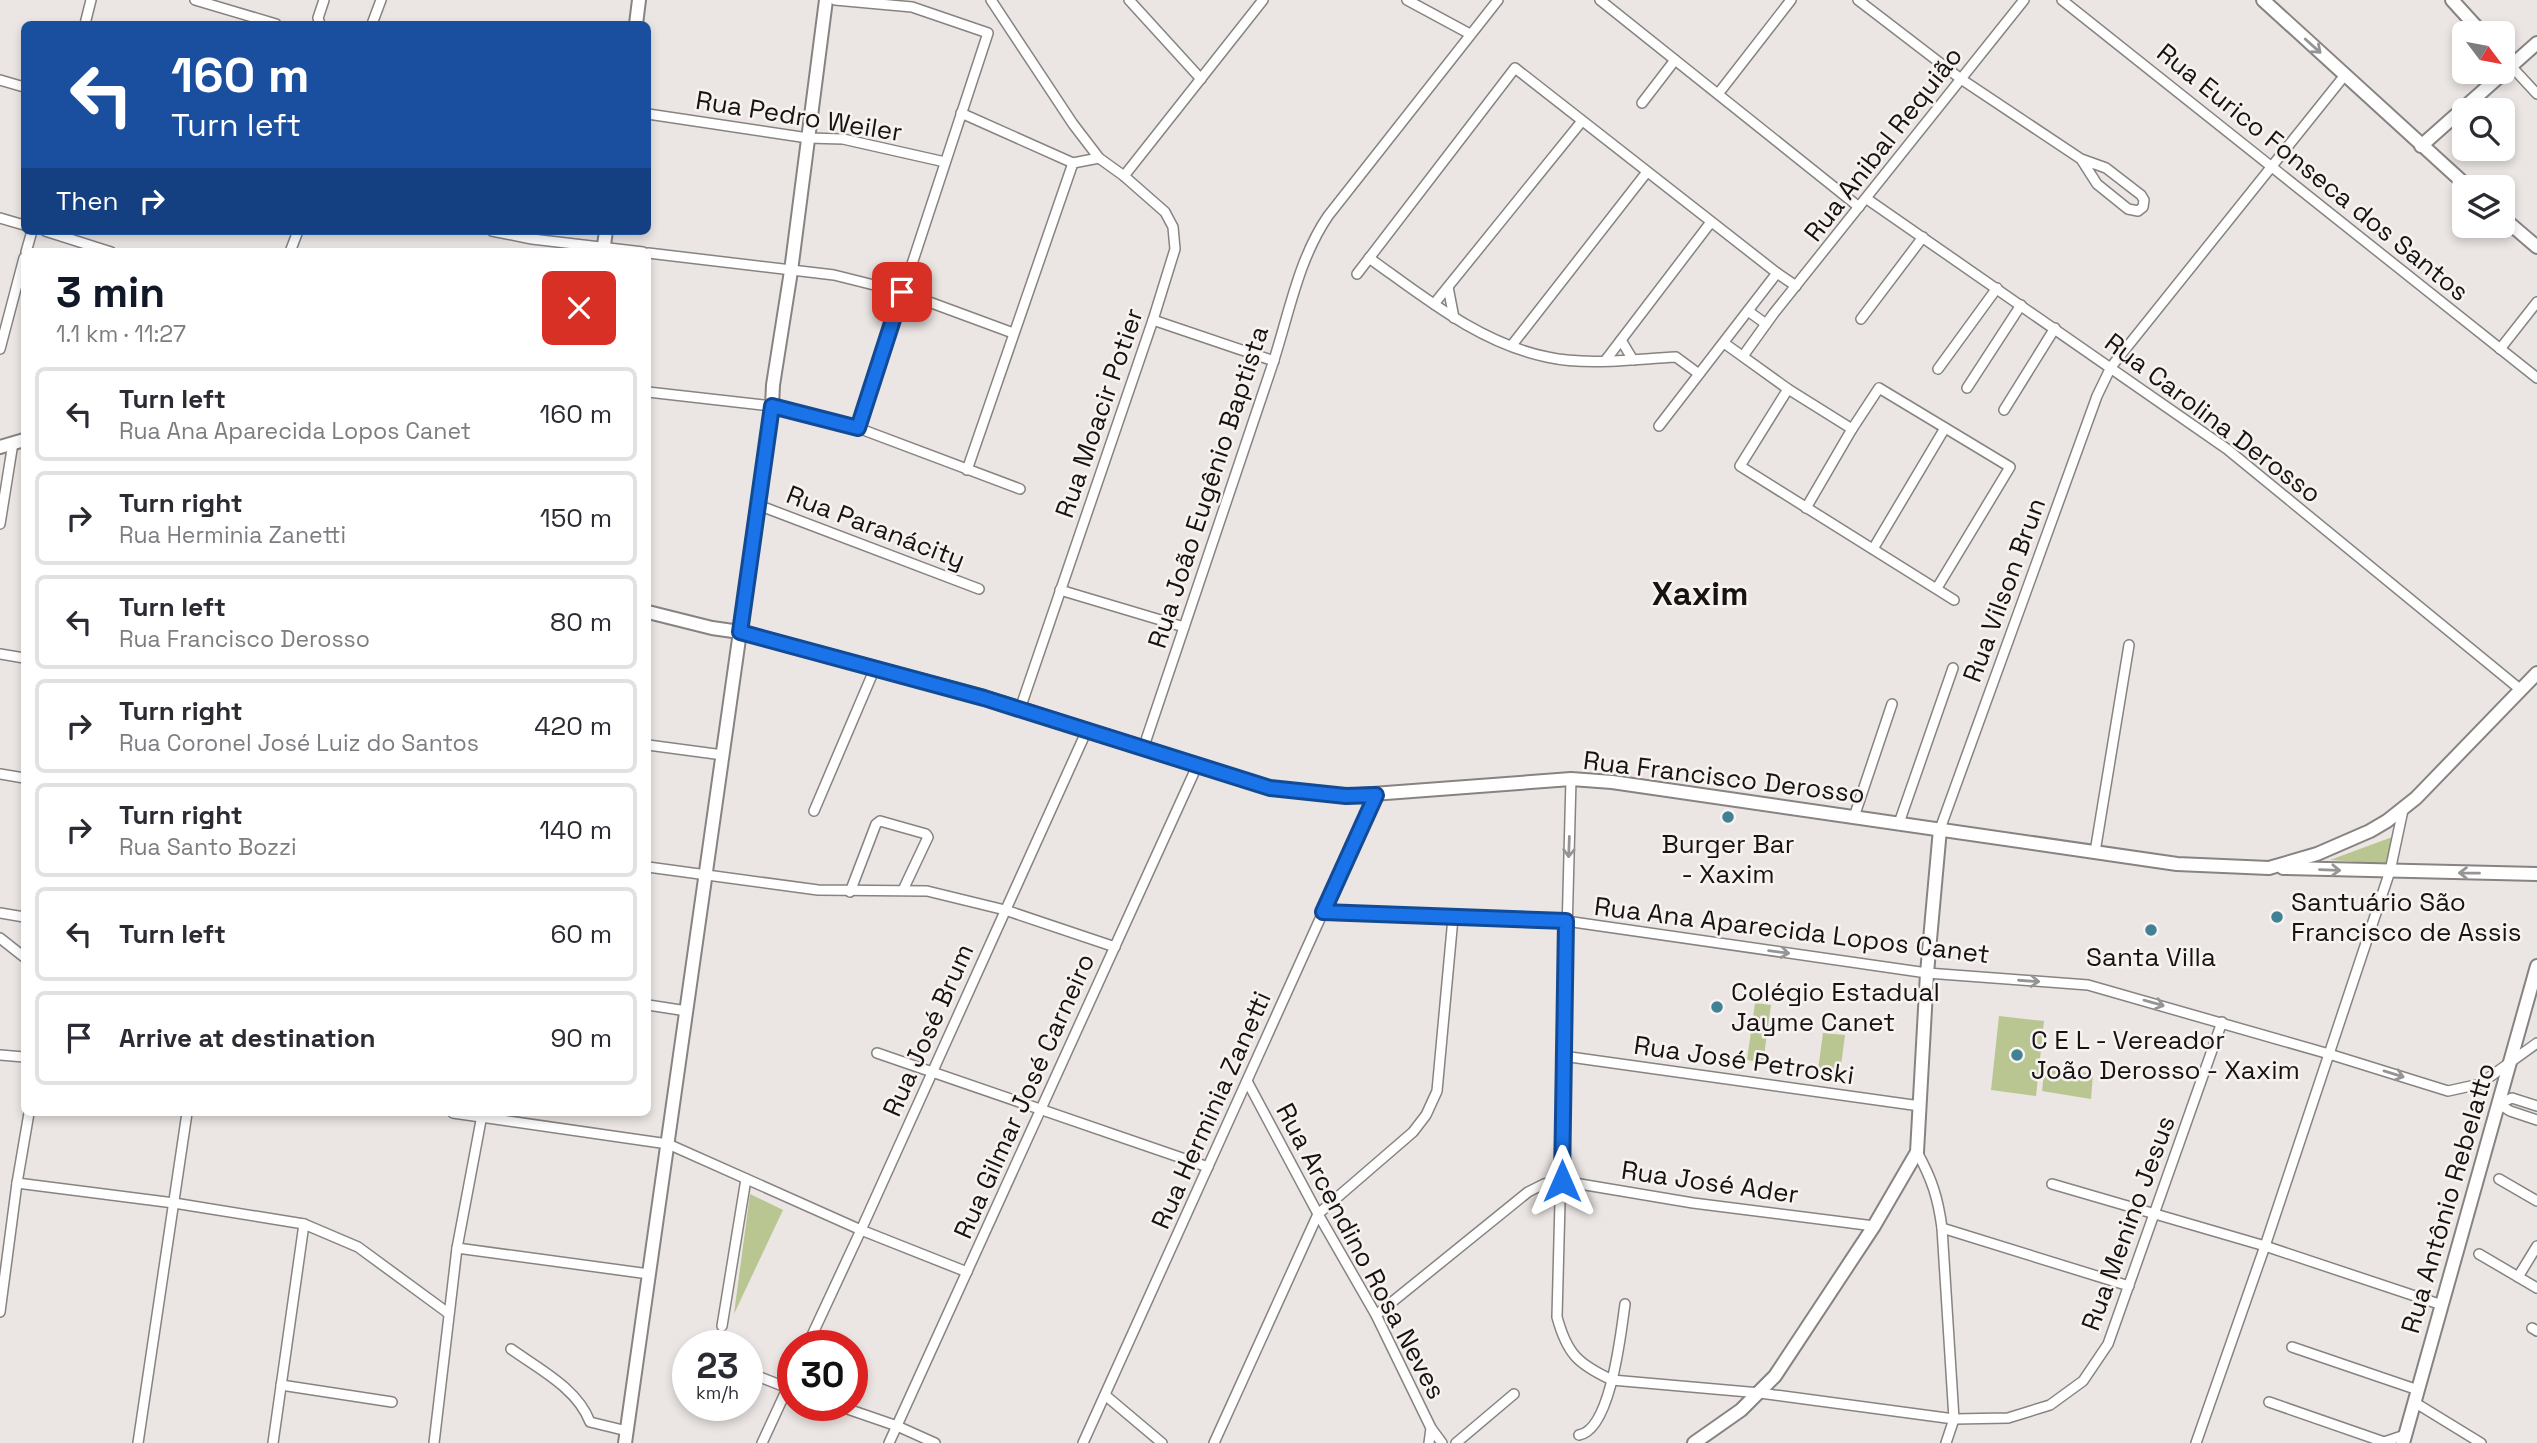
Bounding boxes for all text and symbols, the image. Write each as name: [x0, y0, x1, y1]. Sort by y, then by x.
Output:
north arrow: [2452, 21, 2515, 84]
map controls: [2452, 21, 2515, 238]
street label: Rua Eurico Fonseca dos Santos: [2150, 35, 2476, 309]
one-way arrow: [2304, 38, 2322, 54]
street label: Rua Anibal Requião: [1796, 40, 1970, 248]
text: 160 m: [171, 44, 309, 106]
icon: left: [56, 49, 147, 140]
street label: Rua Pedro Weiler: [693, 83, 905, 149]
button: search: [2452, 98, 2515, 161]
text: Turn left: [171, 105, 301, 145]
button: layers: [2452, 175, 2515, 238]
icon: right: [133, 182, 171, 220]
text: Then: [56, 184, 119, 218]
pin: [872, 262, 932, 322]
text: 3 min: [56, 266, 165, 319]
button: close: [542, 271, 616, 345]
icon: arrive: [883, 273, 921, 311]
street label: Rua Moacir Potier: [1047, 304, 1151, 522]
text: 1.1 km · 11:27: [56, 319, 186, 349]
street label: Rua João Eugênio Baptista: [1140, 322, 1276, 652]
street label: Rua Carolina Derosso: [2098, 325, 2328, 511]
text: Turn left: [119, 382, 226, 416]
icon: left: [60, 395, 98, 433]
text: 160 m: [540, 397, 612, 431]
text: Rua Ana Aparecida Lopos Canet: [119, 416, 471, 446]
street label: Rua Paranácity: [782, 477, 970, 577]
text: Turn right: [119, 486, 243, 520]
street label: Rua Vilson Brun: [1955, 493, 2053, 687]
icon: right: [60, 499, 98, 537]
text: 150 m: [540, 501, 612, 535]
text: Rua Herminia Zanetti: [119, 520, 346, 550]
district label: Xaxim: [1652, 573, 1748, 615]
text: Turn left: [119, 590, 226, 624]
icon: left: [60, 603, 98, 641]
text: 80 m: [550, 605, 612, 639]
text: Rua Francisco Derosso: [119, 624, 370, 654]
text: Turn right: [119, 694, 243, 728]
icon: right: [60, 707, 98, 745]
text: 420 m: [534, 709, 612, 743]
text: Rua Coronel José Luiz do Santos: [119, 728, 479, 758]
street label: Rua Francisco Derosso: [1581, 743, 1867, 811]
text: Turn right: [119, 798, 243, 832]
marker: Burger Bar - Xaxim: [1720, 809, 1736, 825]
icon: right: [60, 811, 98, 849]
text: 140 m: [539, 813, 612, 847]
place label: Burger Bar - Xaxim: [1662, 827, 1794, 891]
text: Rua Santo Bozzi: [119, 832, 297, 862]
one-way arrow: [1562, 836, 1575, 859]
one-way arrow: [2318, 863, 2341, 876]
one-way arrow: [2458, 866, 2481, 880]
place label: Santuário São Francisco de Assis: [2291, 885, 2522, 949]
street label: Rua Ana Aparecida Lopos Canet: [1592, 889, 1992, 971]
marker: Santuário São Francisco de Assis: [2269, 909, 2285, 925]
icon: left: [60, 915, 98, 953]
text: Turn left: [119, 917, 226, 951]
text: 60 m: [550, 917, 612, 951]
marker: Santa Villa: [2143, 922, 2159, 938]
street label: Rua José Brum: [875, 938, 981, 1122]
place label: Santa Villa: [2086, 940, 2216, 974]
one-way arrow: [1767, 946, 1790, 959]
street label: Rua Gilmar José Carneiro: [946, 948, 1102, 1244]
one-way arrow: [2018, 974, 2041, 987]
place label: Colégio Estadual Jayme Canet: [1731, 975, 1940, 1039]
street label: Rua Herminia Zanetti: [1143, 986, 1279, 1234]
one-way arrow: [2142, 997, 2165, 1010]
marker: Colégio Estadual Jayme Canet: [1709, 999, 1725, 1015]
icon: arrive: [60, 1019, 98, 1057]
text: Arrive at destination: [119, 1021, 376, 1055]
text: 90 m: [550, 1021, 612, 1055]
place label: C E L - Vereador João Derosso - Xaxim: [2031, 1023, 2300, 1087]
street label: Rua José Petroski: [1632, 1028, 1856, 1092]
marker: C E L - Vereador João Derosso - Xaxim: [2009, 1047, 2025, 1063]
street label: Rua Antônio Rebelatto: [2393, 1059, 2503, 1337]
one-way arrow: [2383, 1068, 2405, 1081]
street label: Rua Arcendino Rosa Neves: [1268, 1097, 1454, 1405]
street label: Rua Menino Jesus: [2073, 1111, 2183, 1335]
position arrow: [1525, 1144, 1599, 1218]
street label: Rua José Ader: [1619, 1153, 1801, 1211]
speed limit sign: 30: [777, 1330, 868, 1421]
text: 23: [696, 1344, 739, 1388]
text: km/h: [696, 1381, 739, 1404]

